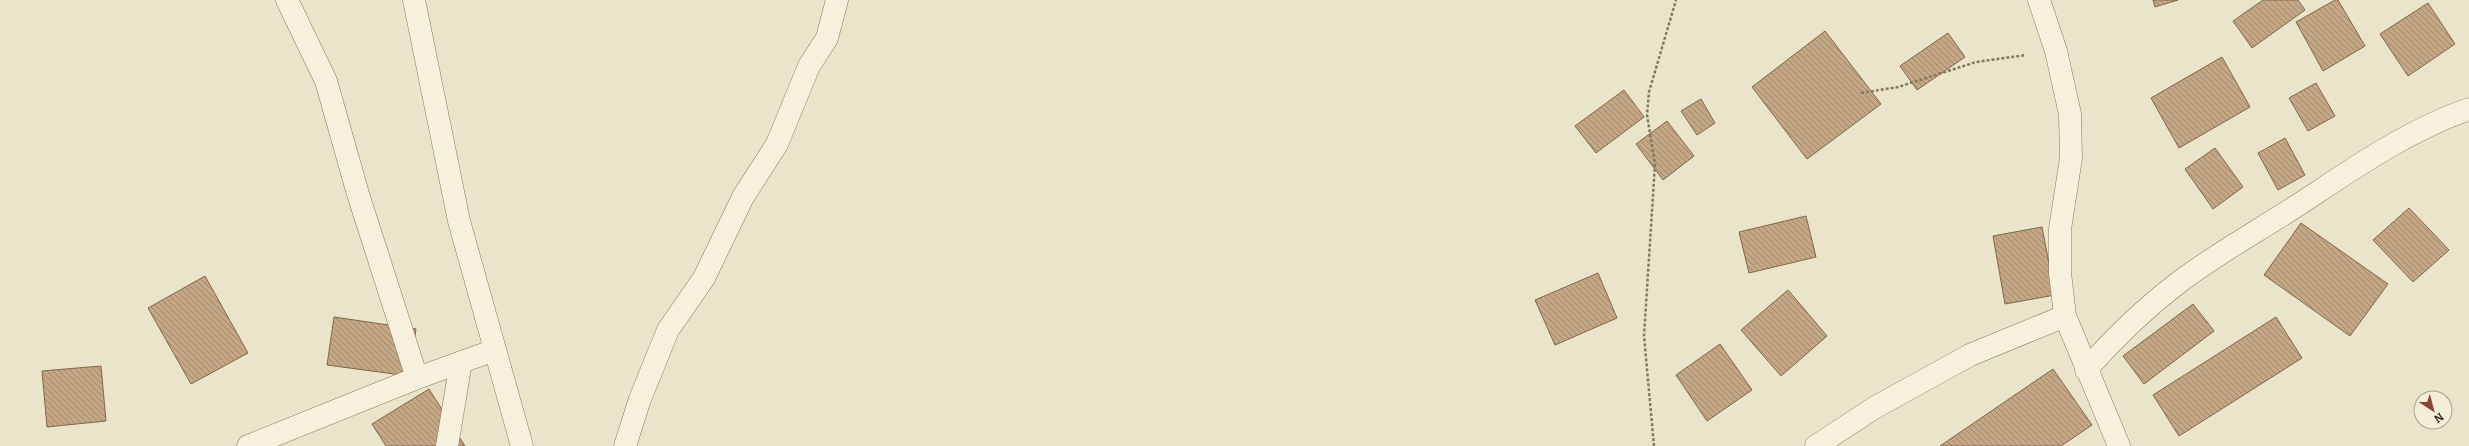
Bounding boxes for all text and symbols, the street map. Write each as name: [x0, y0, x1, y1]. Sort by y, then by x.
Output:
north arrow: [2413, 390, 2453, 430]
text: N: [2431, 410, 2446, 426]

